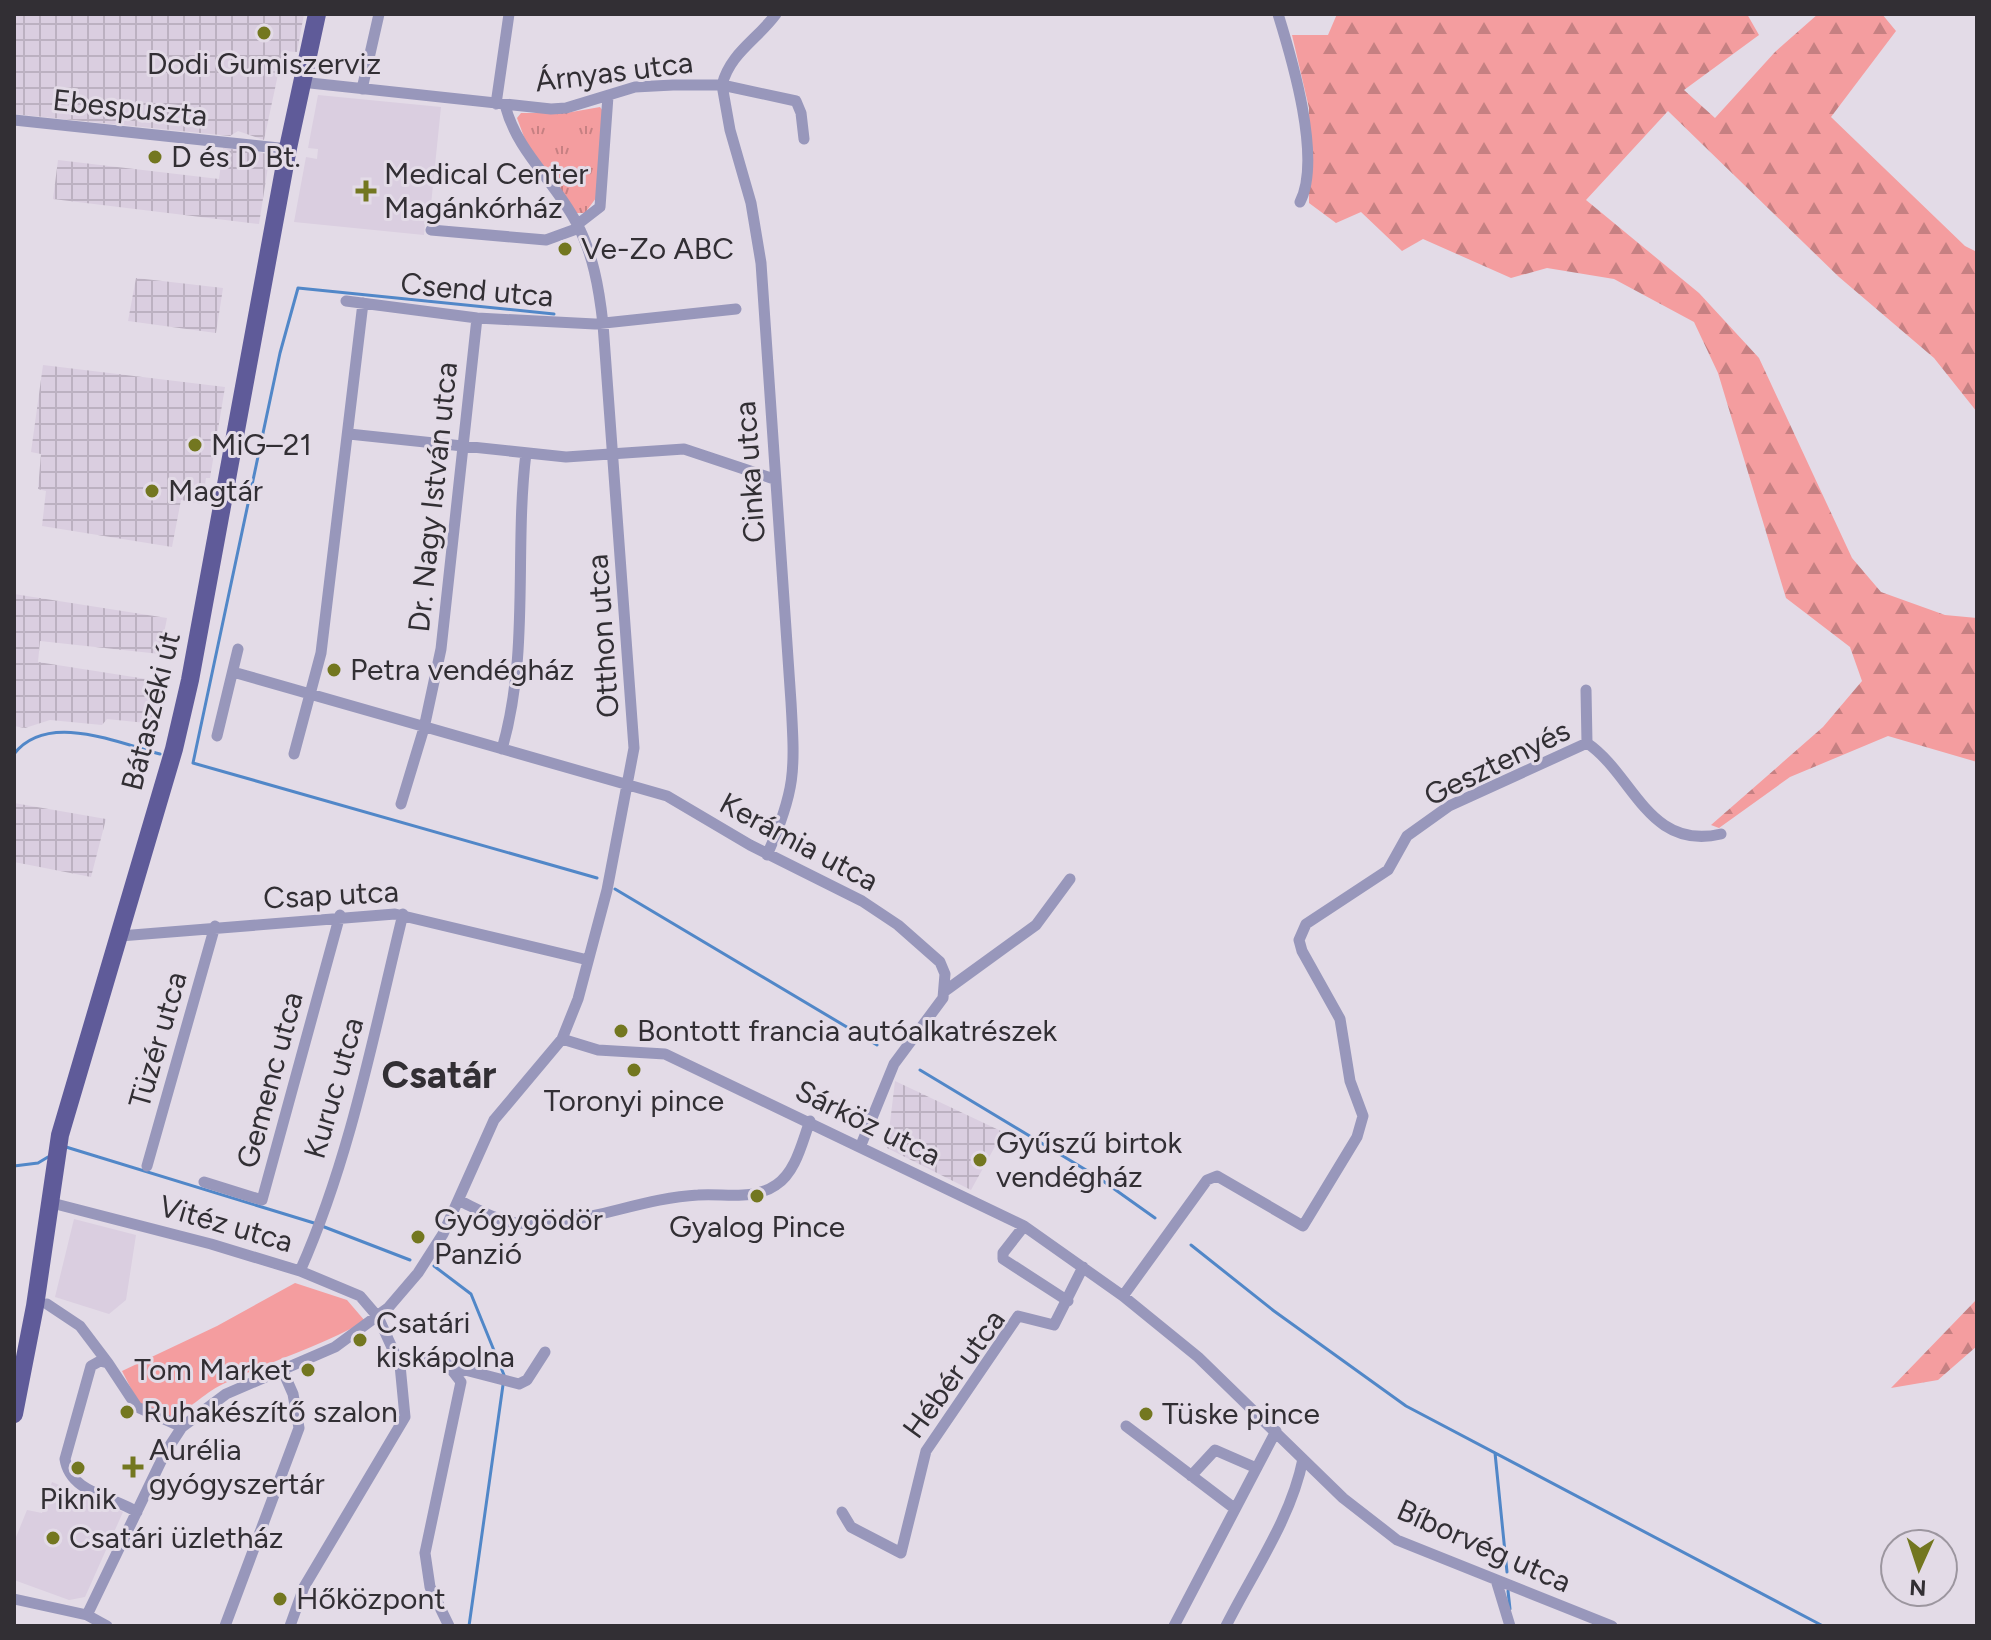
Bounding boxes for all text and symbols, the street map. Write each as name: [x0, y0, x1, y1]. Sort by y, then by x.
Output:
marker: Dodi Gumiszerviz: [255, 24, 273, 42]
street label: Árnyas utca: [533, 43, 695, 100]
place label: Dodi Gumiszerviz: [147, 45, 381, 82]
street label: Ebespuszta: [51, 81, 209, 134]
place label: D és D Bt.: [171, 138, 301, 175]
marker: D és D Bt.: [146, 148, 164, 166]
place label: Medical Center Magánkórház: [384, 155, 588, 226]
marker: Medical Center Magánkórház: [355, 180, 377, 202]
place label: Ve-Zo ABC: [581, 230, 734, 267]
marker: Ve-Zo ABC: [556, 240, 574, 258]
street label: Csend utca: [399, 264, 555, 315]
street label: Dr. Nagy István utca: [400, 360, 465, 634]
street label: Cinka utca: [726, 400, 773, 544]
place label: MiG–21: [211, 426, 312, 463]
marker: MiG–21: [186, 436, 204, 454]
place label: Magtár: [168, 472, 263, 509]
marker: Magtár: [143, 482, 161, 500]
street label: Otthon utca: [578, 553, 627, 719]
street label: Bátaszéki út: [113, 628, 188, 794]
place label: Petra vendégház: [350, 651, 574, 688]
marker: Petra vendégház: [325, 661, 343, 679]
street label: Gesztenyés: [1418, 711, 1576, 814]
street label: Kerámia utca: [713, 784, 885, 899]
street label: Csap utca: [262, 872, 400, 917]
street label: Tüzér utca: [120, 967, 195, 1112]
street label: Gemenc utca: [228, 988, 311, 1172]
place label: Bontott francia autóalkatrészek: [637, 1012, 1057, 1049]
street label: Kuruc utca: [296, 1013, 371, 1163]
marker: Bontott francia autóalkatrészek: [612, 1022, 630, 1040]
district label: Csatár: [382, 1052, 496, 1098]
marker: Toronyi pince: [625, 1061, 643, 1079]
street label: Sárköz utca: [789, 1071, 947, 1174]
place label: Toronyi pince: [544, 1082, 724, 1119]
place label: Gyűszű birtok vendégház: [996, 1124, 1183, 1195]
marker: Gyűszű birtok vendégház: [971, 1151, 989, 1169]
street label: Vitéz utca: [155, 1187, 297, 1260]
marker: Gyalog Pince: [748, 1187, 766, 1205]
place label: Gyógygödör Panzió: [434, 1201, 603, 1272]
place label: Gyalog Pince: [669, 1208, 845, 1245]
marker: Gyógygödör Panzió: [409, 1228, 427, 1246]
street label: Hébér utca: [895, 1302, 1013, 1445]
place label: Csatári kiskápolna: [376, 1304, 515, 1375]
marker: Csatári kiskápolna: [351, 1331, 369, 1349]
place label: Tom Market: [134, 1351, 292, 1388]
marker: Tom Market: [299, 1361, 317, 1379]
place label: Ruhakészítő szalon: [143, 1393, 398, 1430]
place label: Tüske pince: [1162, 1395, 1320, 1432]
marker: Ruhakészítő szalon: [118, 1403, 136, 1421]
marker: Tüske pince: [1137, 1405, 1155, 1423]
place label: Aurélia gyógyszertár: [149, 1431, 325, 1502]
marker: Aurélia gyógyszertár: [124, 1458, 142, 1476]
marker: Piknik: [69, 1459, 87, 1477]
place label: Piknik: [39, 1480, 117, 1517]
street label: Bíborvég utca: [1391, 1491, 1577, 1600]
place label: Csatári üzletház: [69, 1519, 284, 1556]
north arrow: [1879, 1528, 1959, 1608]
marker: Csatári üzletház: [44, 1529, 62, 1547]
text: N: [1909, 1574, 1927, 1601]
place label: Hőközpont: [296, 1580, 446, 1617]
marker: Hőközpont: [271, 1590, 289, 1608]

